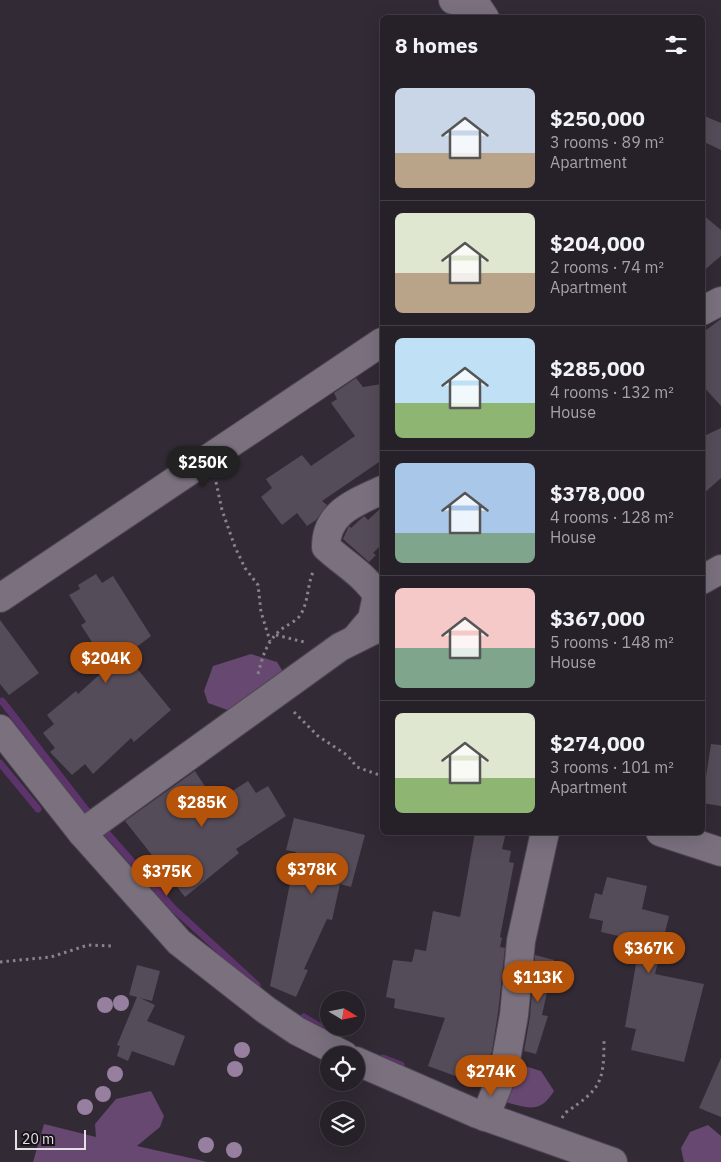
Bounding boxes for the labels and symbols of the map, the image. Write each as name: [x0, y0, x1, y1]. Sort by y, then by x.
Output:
pin: $250K: [168, 446, 238, 488]
pin: $204K: [71, 642, 141, 684]
pin: $285K: [167, 786, 237, 828]
pin: $378K: [277, 852, 347, 895]
pin: $375K: [132, 854, 202, 897]
pin: $367K: [614, 932, 684, 974]
pin: $113K: [503, 960, 573, 1003]
north arrow: [320, 991, 365, 1036]
pin: $274K: [456, 1054, 526, 1097]
scale bar: [15, 1127, 86, 1150]

